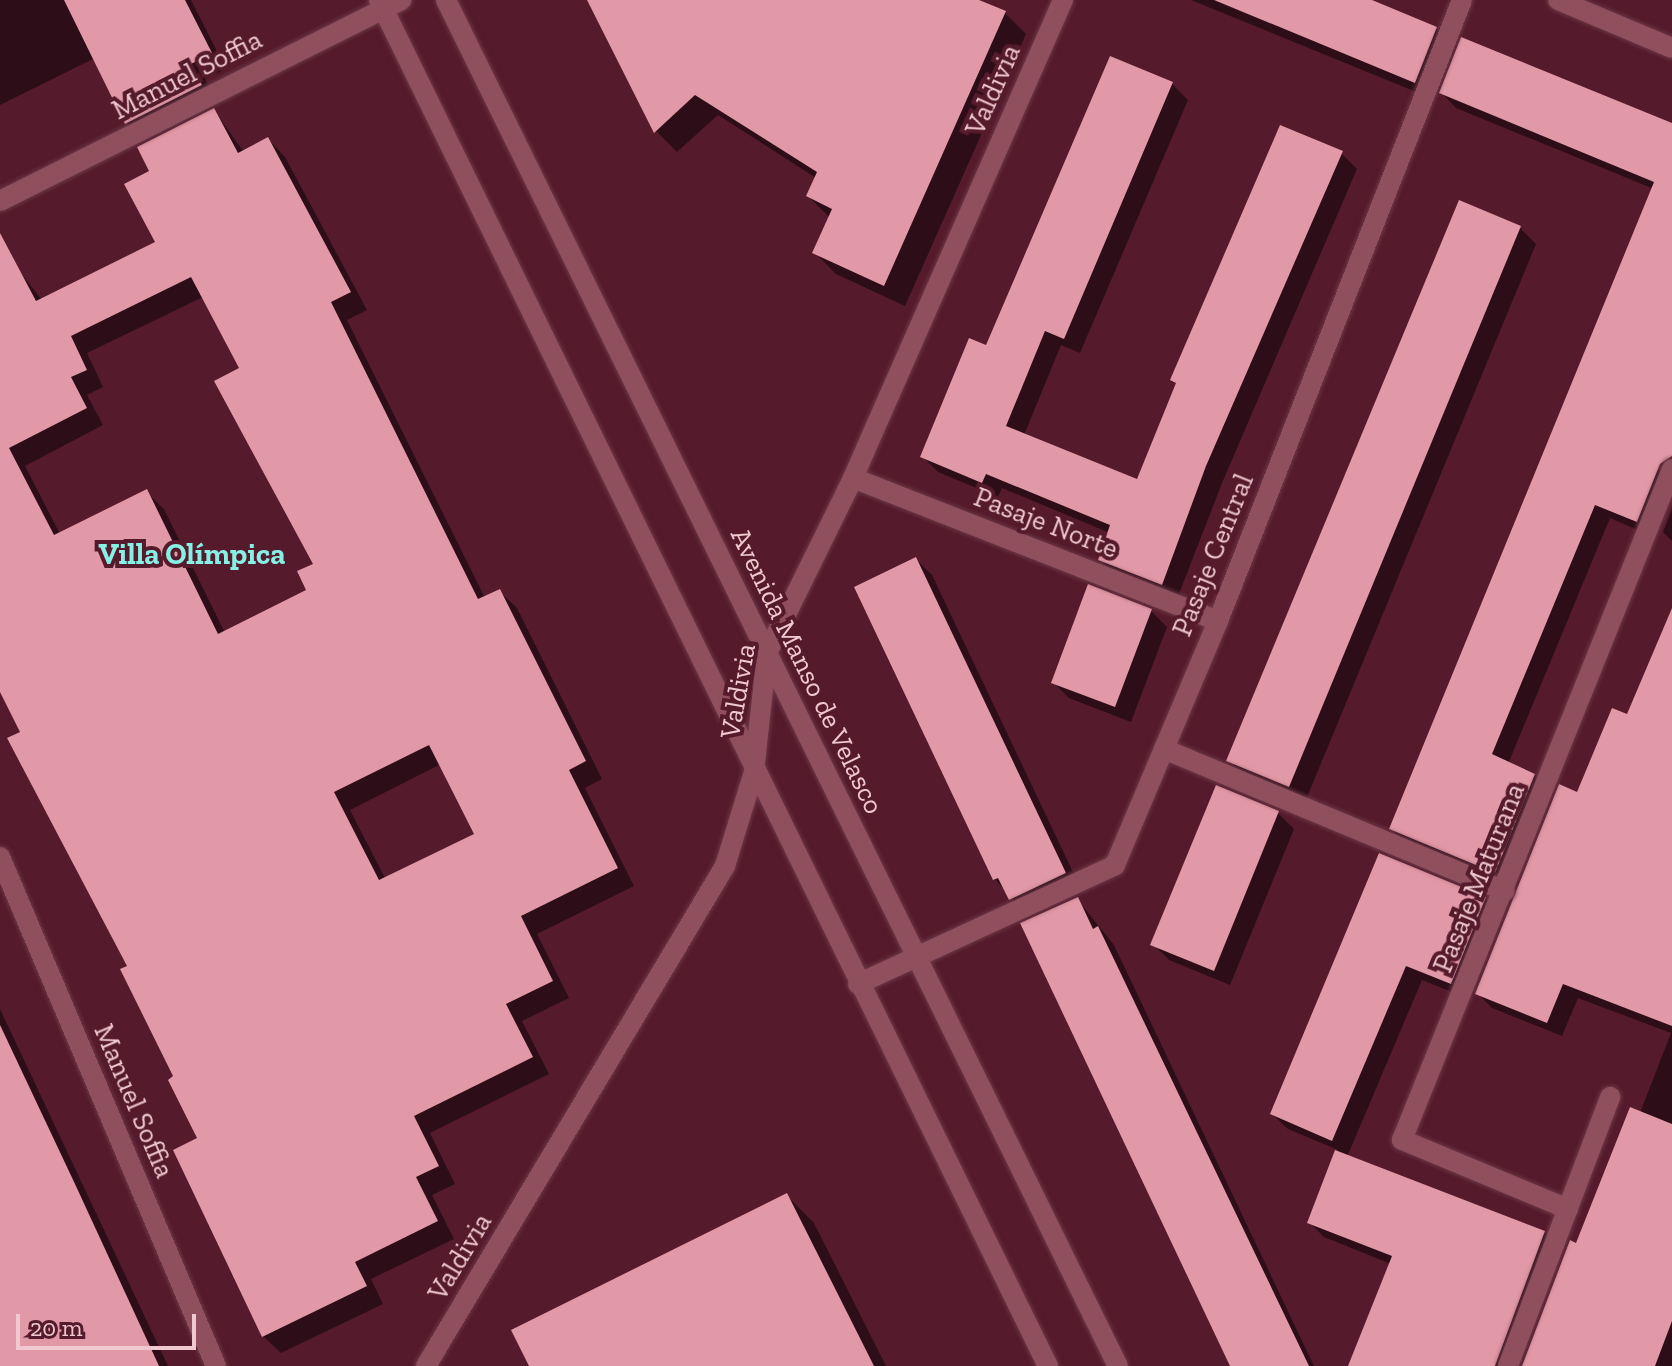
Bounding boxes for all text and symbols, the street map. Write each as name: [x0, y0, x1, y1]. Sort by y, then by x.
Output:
street label: Manuel Soffia: [106, 23, 268, 127]
street label: Valdivia: [958, 39, 1028, 141]
street label: Pasaje Central: [1165, 469, 1261, 641]
street label: Pasaje Norte: [969, 480, 1123, 566]
street label: Avenida Manso de Velasco: [723, 522, 891, 820]
district label: Villa Olímpica: [99, 536, 285, 572]
street label: Valdivia: [713, 641, 763, 741]
street label: Pasaje Maturana: [1426, 779, 1532, 977]
street label: Manuel Soffia: [87, 1019, 181, 1183]
street label: Valdivia: [421, 1207, 499, 1307]
scale bar: [20, 1298, 200, 1348]
text: 20 m: [30, 1313, 82, 1342]

